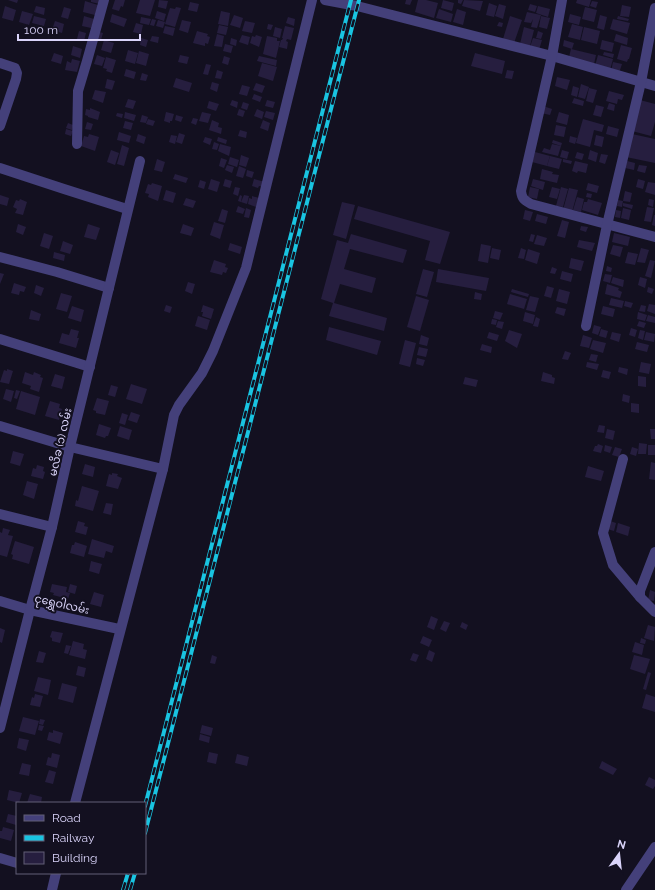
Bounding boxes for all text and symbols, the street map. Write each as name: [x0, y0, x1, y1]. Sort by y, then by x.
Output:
scale bar: [18, 16, 140, 42]
text: 100 m: [24, 23, 58, 37]
street label: မလိခ (၁) လမ်း: [45, 407, 75, 477]
street label: ငုရွှေဝါလမ်း: [33, 591, 91, 619]
legend: [16, 802, 146, 874]
text: Road: [52, 811, 81, 825]
text: Railway: [52, 831, 95, 845]
north arrow: [599, 834, 639, 874]
text: N: [616, 837, 627, 852]
text: Building: [52, 851, 98, 865]

